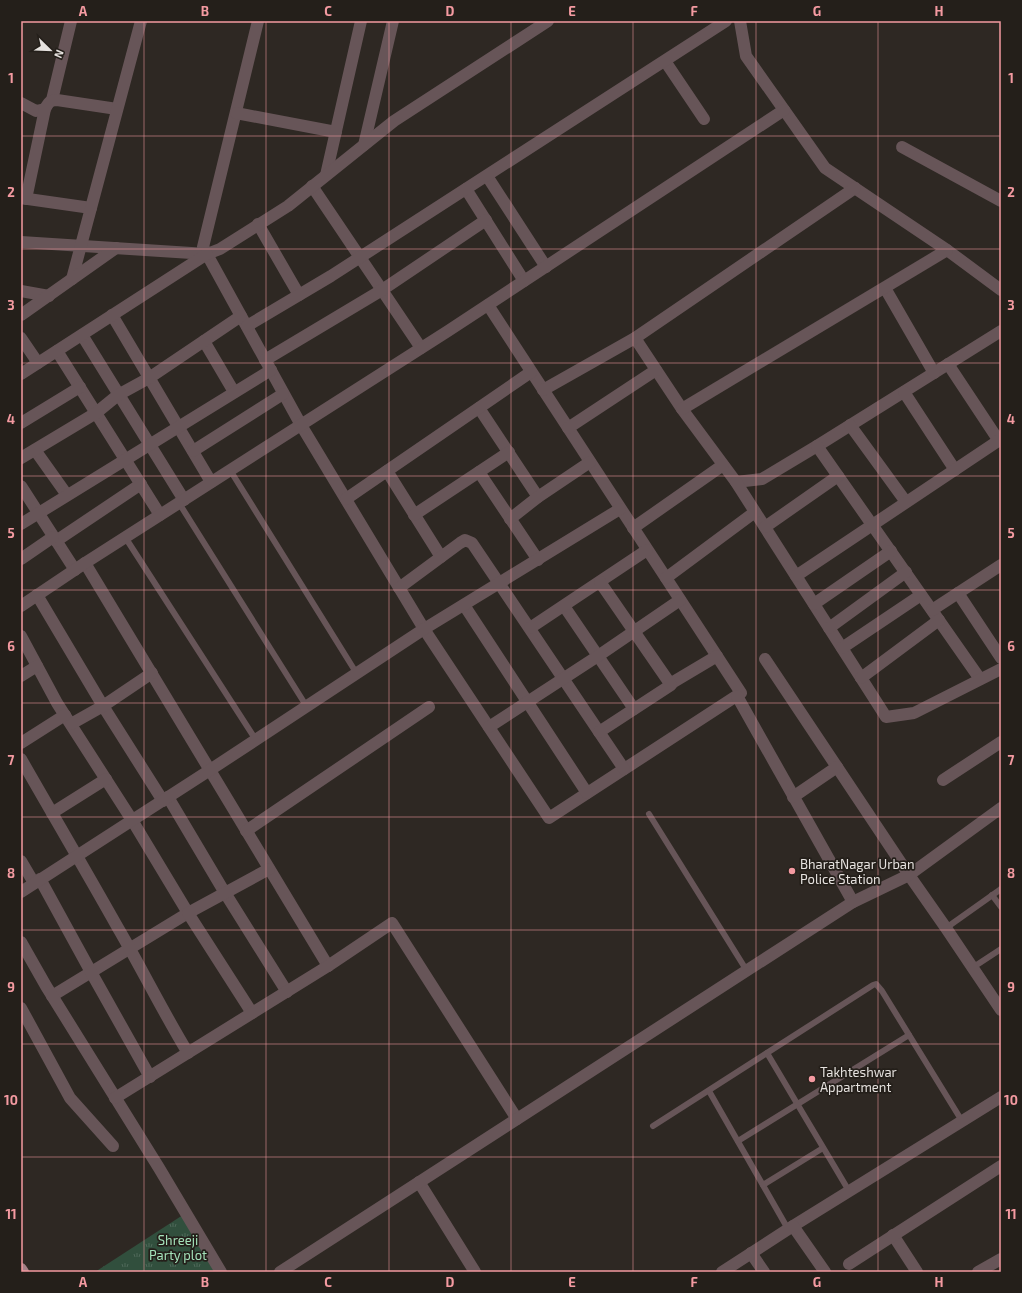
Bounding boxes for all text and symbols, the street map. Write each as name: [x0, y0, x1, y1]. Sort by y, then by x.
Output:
text: A: [79, 3, 88, 19]
text: B: [201, 3, 209, 19]
text: C: [324, 3, 332, 19]
text: D: [446, 3, 455, 19]
text: E: [568, 3, 576, 19]
text: F: [690, 3, 698, 19]
text: G: [813, 3, 821, 19]
text: H: [935, 3, 944, 19]
north arrow: [30, 30, 70, 70]
text: N: [52, 48, 67, 60]
text: 1: [8, 70, 14, 86]
text: 1: [1008, 70, 1014, 86]
text: 2: [7, 184, 15, 200]
text: 2: [1007, 184, 1015, 200]
text: 3: [7, 297, 15, 313]
text: 3: [1007, 297, 1015, 313]
text: 4: [7, 411, 15, 427]
text: 4: [1007, 411, 1015, 427]
text: 5: [7, 525, 15, 541]
text: 5: [1007, 525, 1015, 541]
text: 6: [7, 638, 15, 654]
text: 6: [1007, 638, 1015, 654]
text: 7: [8, 752, 15, 768]
text: 7: [1008, 752, 1015, 768]
place label: BharatNagar Urban Police Station: [800, 856, 915, 887]
text: 8: [7, 865, 15, 881]
text: 8: [1007, 865, 1015, 881]
marker: BharatNagar Urban Police Station: [787, 866, 797, 876]
text: 9: [7, 979, 15, 995]
text: 9: [1007, 979, 1015, 995]
place label: Takhteshwar Appartment: [820, 1064, 897, 1095]
marker: Takhteshwar Appartment: [807, 1074, 817, 1084]
text: 10: [4, 1092, 18, 1108]
text: 10: [1004, 1092, 1018, 1108]
text: 11: [5, 1206, 17, 1222]
text: 11: [1005, 1206, 1017, 1222]
park label: Shreeji Party plot: [149, 1232, 207, 1263]
text: A: [79, 1274, 88, 1290]
text: B: [201, 1274, 209, 1290]
text: C: [324, 1274, 332, 1290]
text: D: [446, 1274, 455, 1290]
text: E: [568, 1274, 576, 1290]
text: F: [690, 1274, 698, 1290]
text: G: [813, 1274, 821, 1290]
text: H: [935, 1274, 944, 1290]

